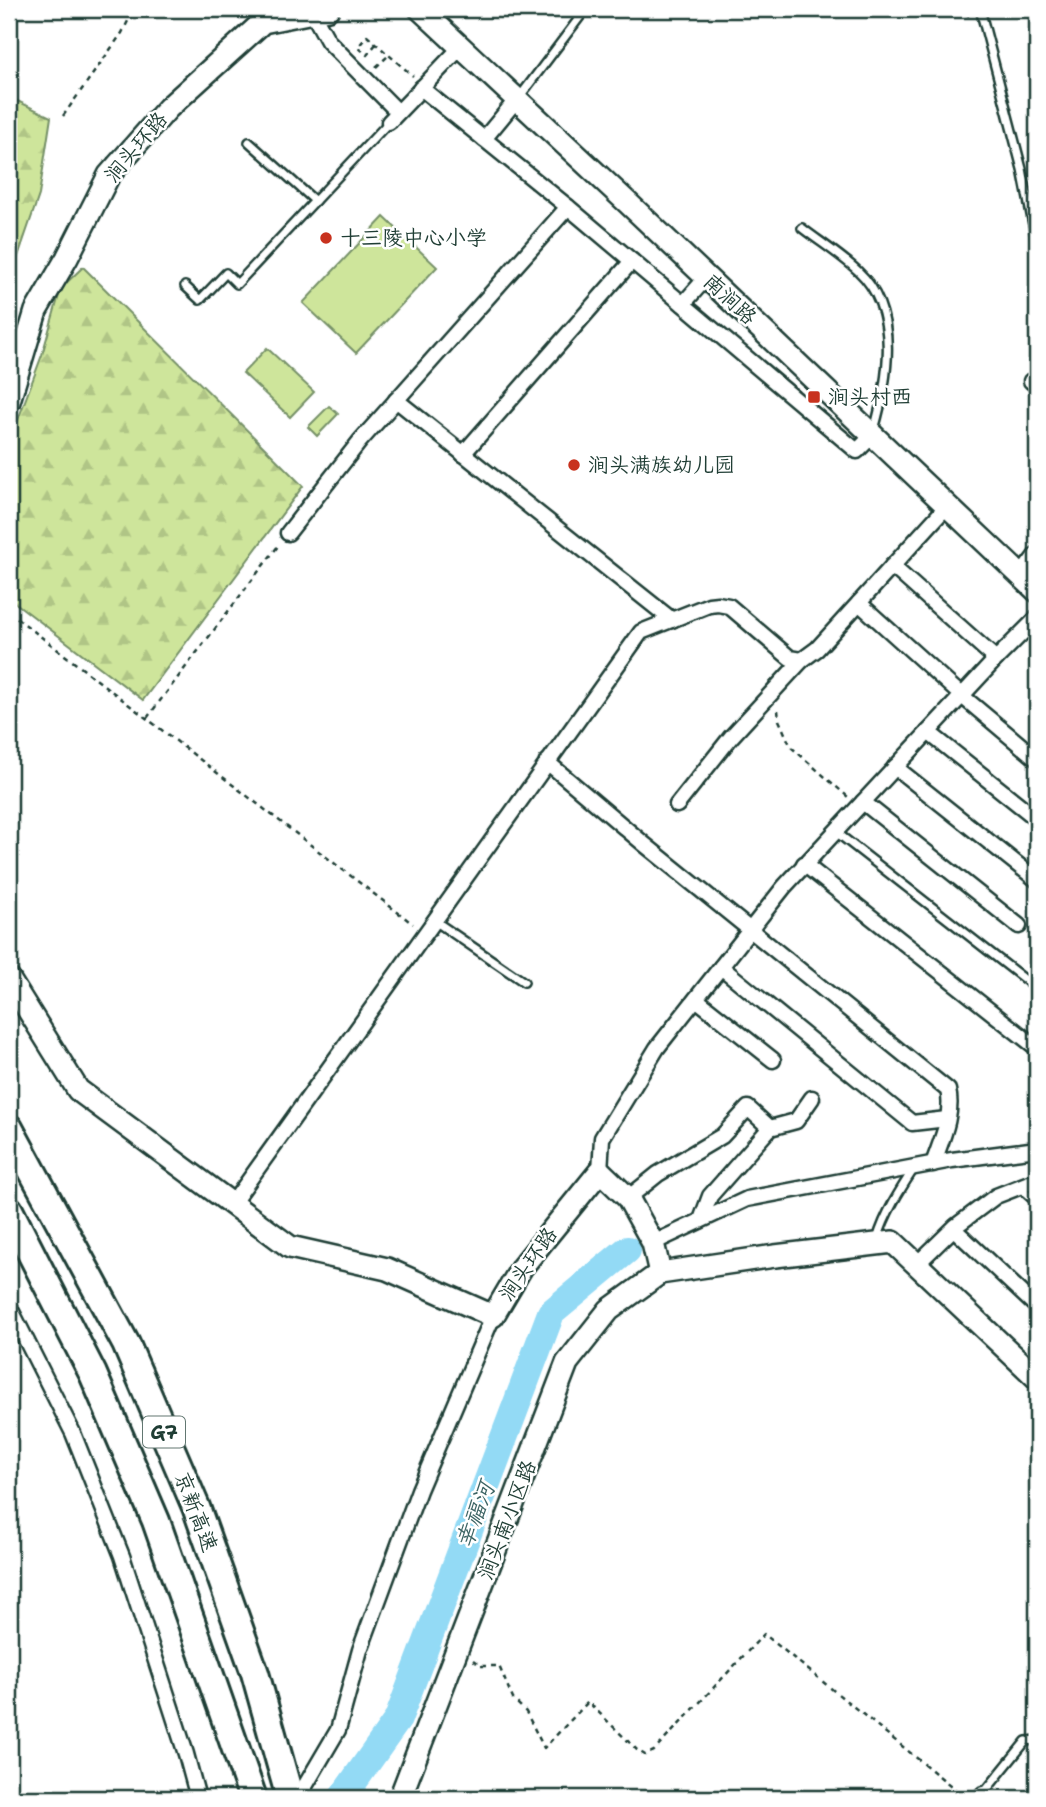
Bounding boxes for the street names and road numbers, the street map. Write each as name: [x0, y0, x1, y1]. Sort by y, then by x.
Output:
street label: 涧头环路: [98, 106, 174, 188]
street label: 南涧路: [697, 267, 763, 331]
street label: 涧头环路: [492, 1222, 564, 1306]
road number: G7: [143, 1416, 185, 1448]
street label: 涧头南小区路: [471, 1456, 543, 1584]
street label: 京新高速: [168, 1468, 224, 1556]

